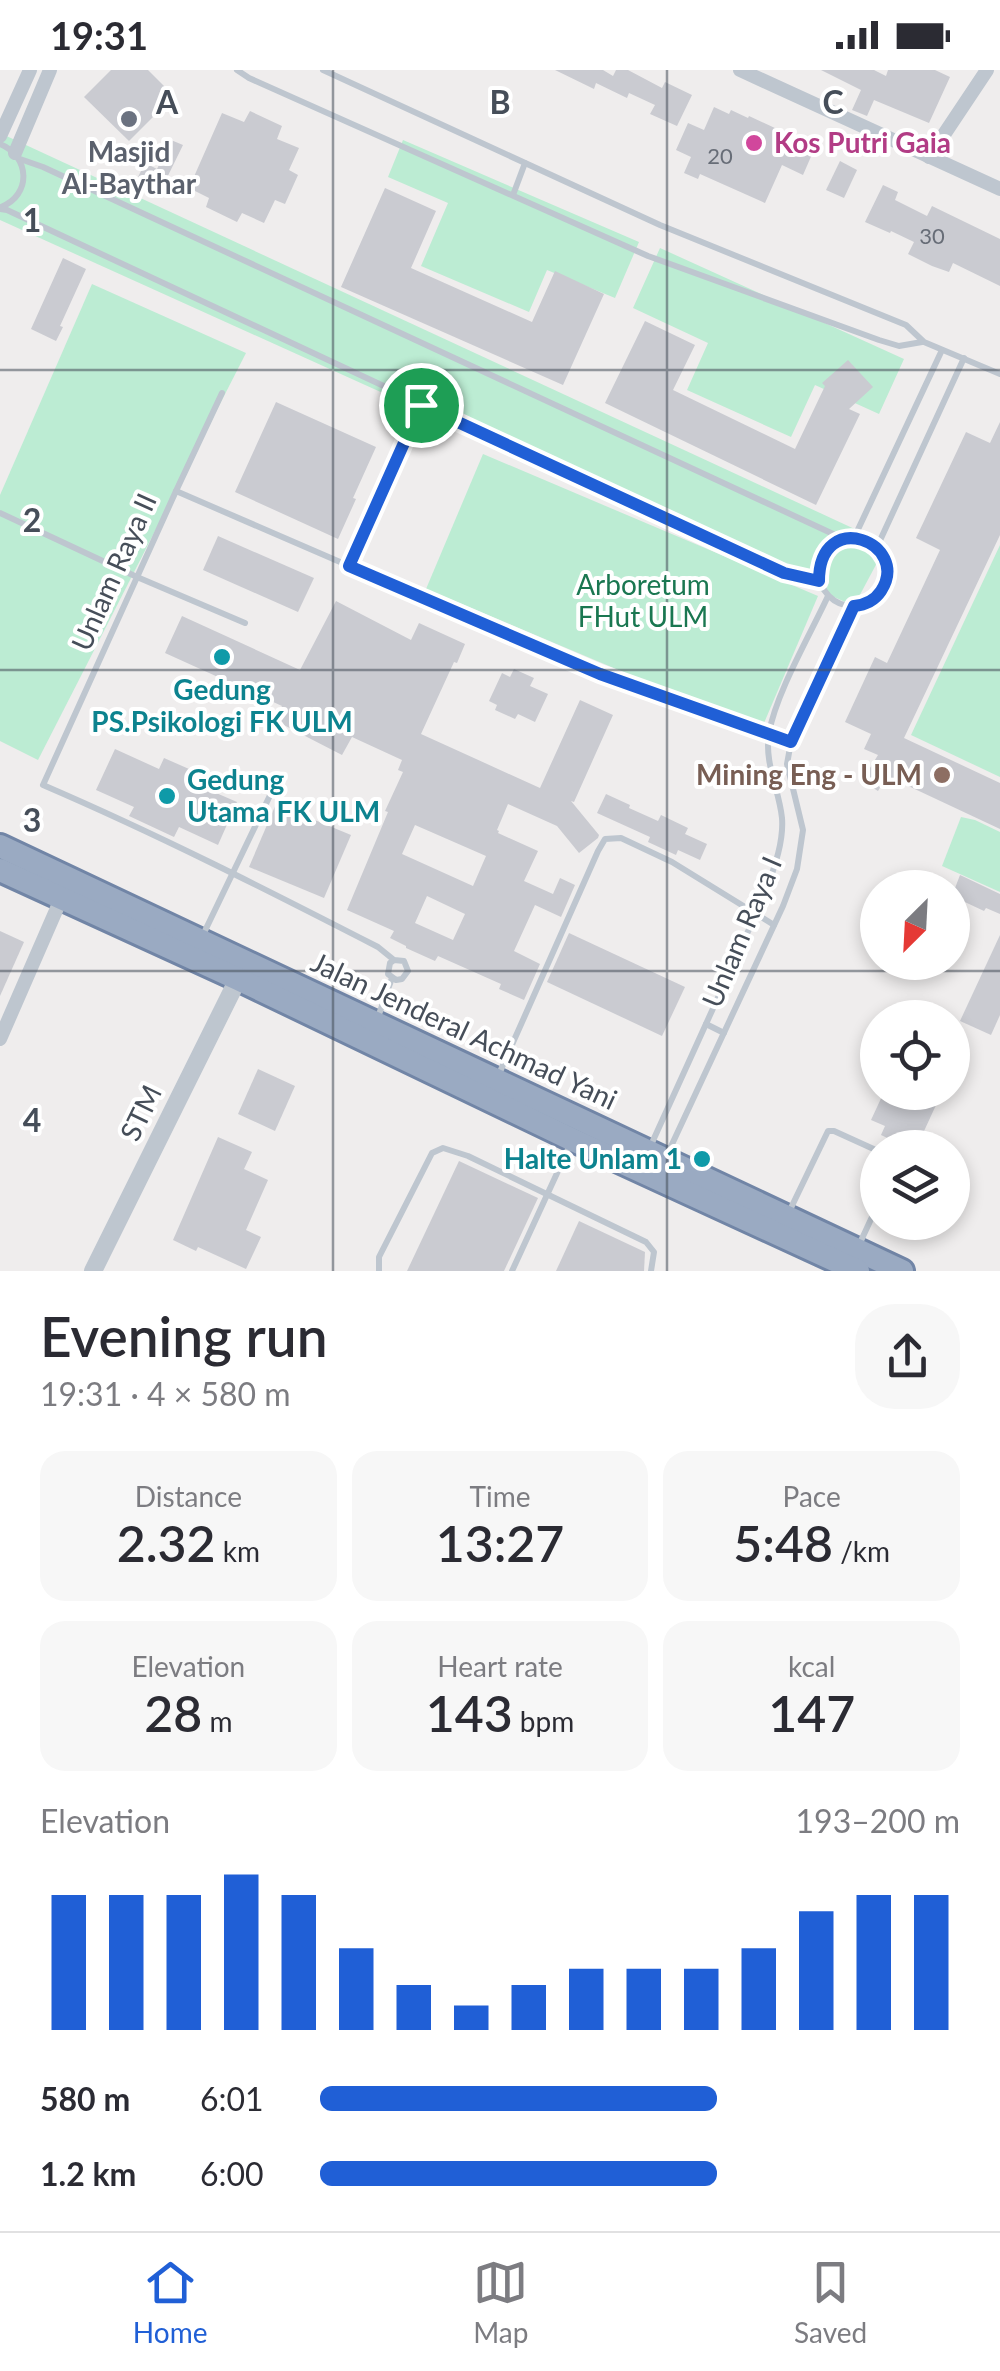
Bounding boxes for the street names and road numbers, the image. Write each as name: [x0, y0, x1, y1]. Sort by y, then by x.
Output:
street label: Unlam Raya II: [63, 488, 163, 655]
street label: Unlam Raya I: [694, 851, 788, 1012]
street label: Jalan Jenderal Achmad Yani: [306, 944, 623, 1116]
street label: STM: [112, 1079, 168, 1146]

